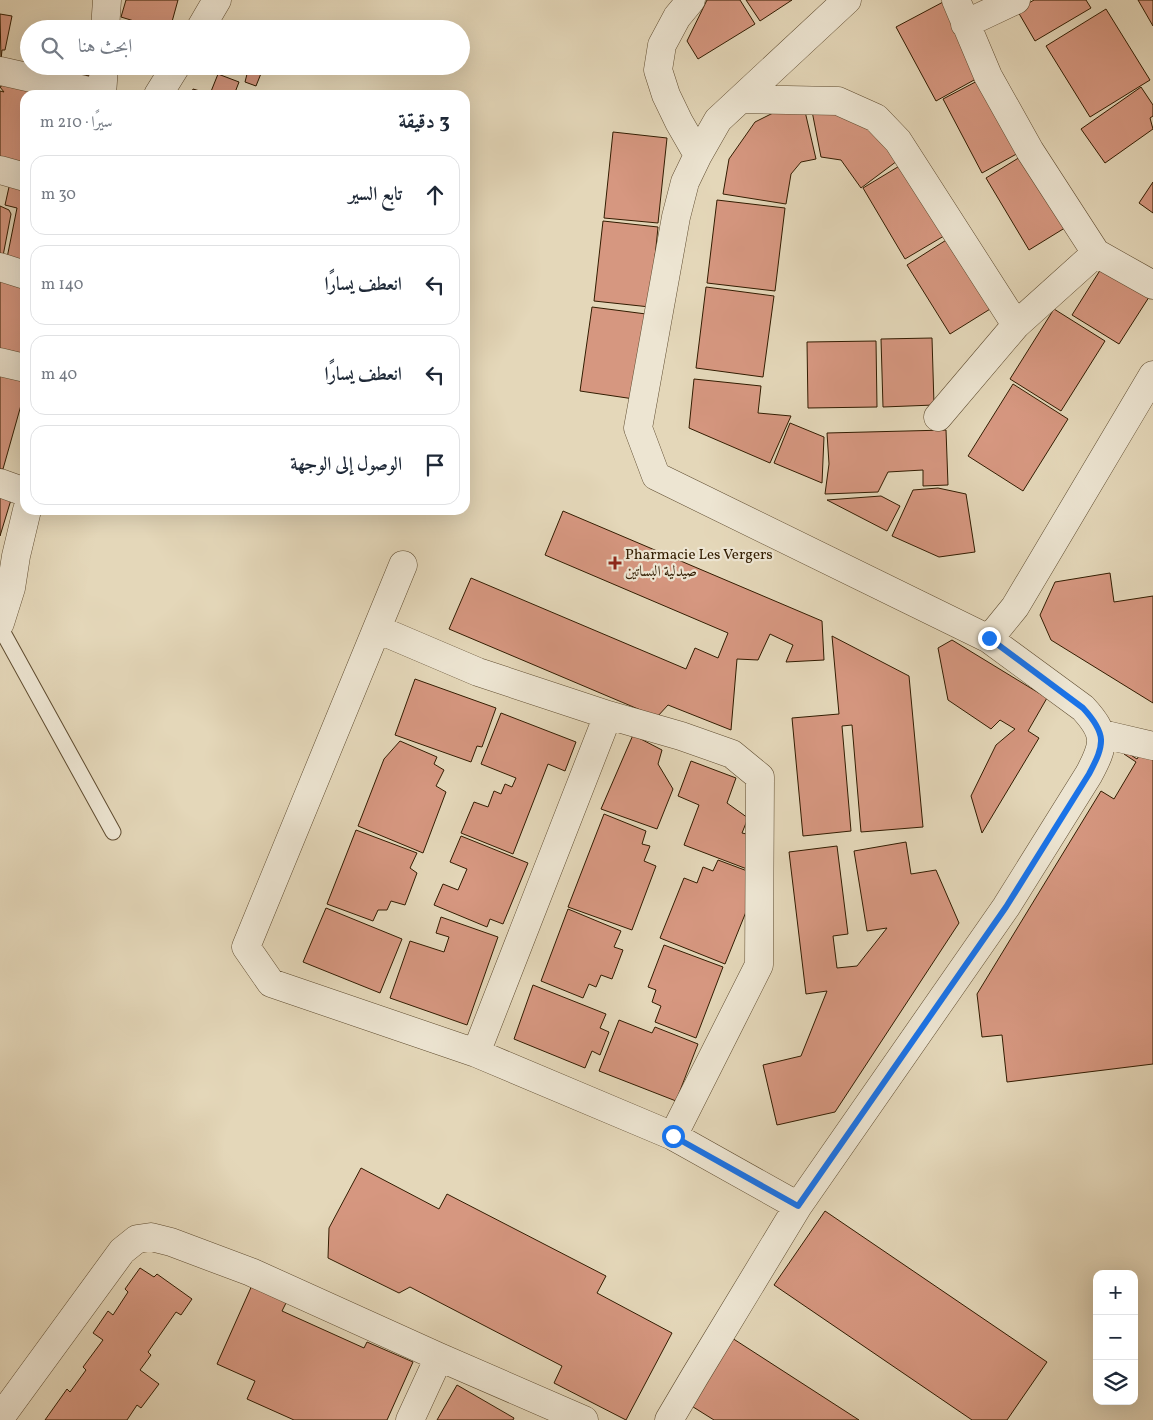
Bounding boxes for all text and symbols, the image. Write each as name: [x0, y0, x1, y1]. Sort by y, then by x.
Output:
search box: [20, 20, 470, 75]
icon: search: [38, 34, 66, 62]
text: ابحث هنا: [78, 34, 132, 60]
text: 3 دقيقة: [398, 108, 450, 137]
text: سيرًا · 210 m: [40, 112, 113, 134]
icon: ahead: [421, 181, 449, 209]
text: تابع السير: [349, 182, 402, 208]
text: 30 m: [41, 184, 76, 206]
icon: left: [421, 271, 449, 299]
text: انعطف يسارًا: [324, 272, 402, 298]
text: 140 m: [41, 274, 83, 296]
icon: left: [421, 361, 449, 389]
text: انعطف يسارًا: [324, 362, 402, 388]
text: 40 m: [41, 364, 77, 386]
icon: arrive: [421, 451, 449, 479]
text: الوصول إلى الوجهة: [290, 452, 402, 478]
place label: Pharmacie Les Vergers صيدلية البساتين: [625, 545, 773, 583]
marker: Pharmacie Les Vergers صيدلية البساتين: [609, 557, 621, 569]
route end: [978, 627, 1001, 650]
route start: [662, 1125, 685, 1148]
map controls: [1093, 1270, 1138, 1405]
button: +: [1093, 1270, 1138, 1315]
button: −: [1093, 1315, 1138, 1360]
button: layers: [1093, 1360, 1138, 1405]

